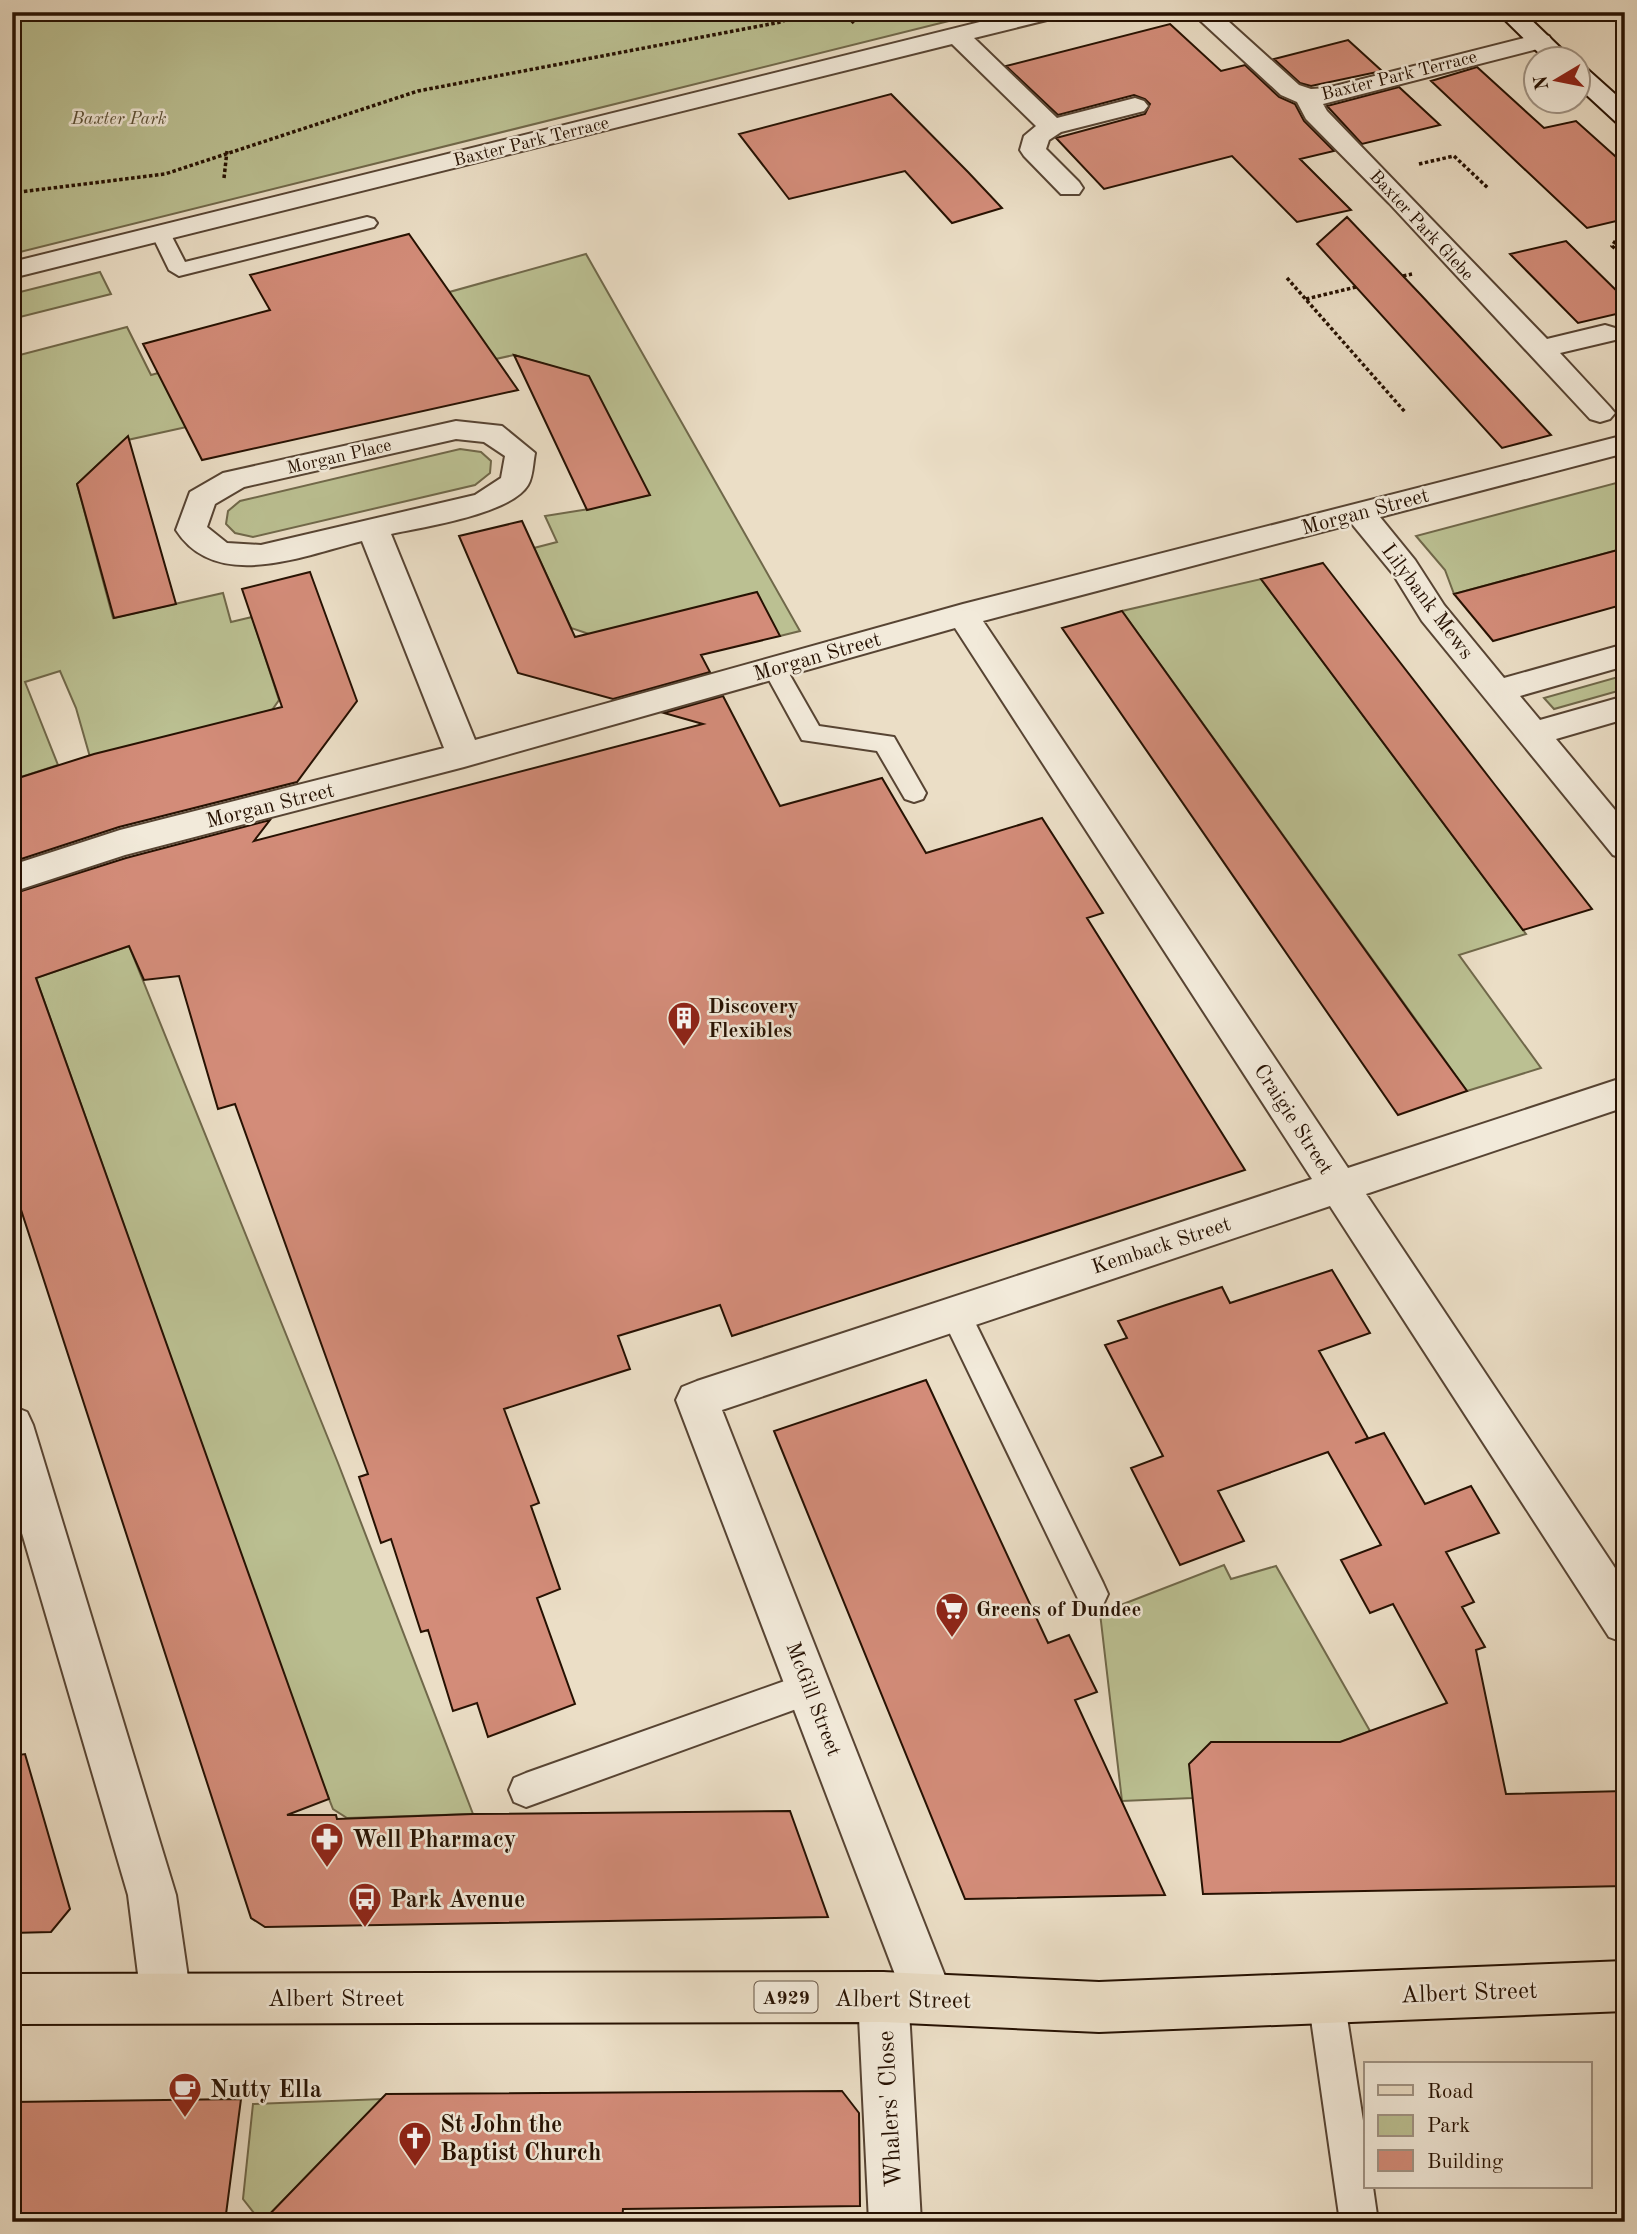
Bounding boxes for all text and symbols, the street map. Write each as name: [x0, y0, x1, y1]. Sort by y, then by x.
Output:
north arrow: [1522, 46, 1592, 116]
street label: Baxter Park Terrace: [1320, 48, 1479, 104]
text: N: [1532, 73, 1553, 91]
park label: Baxter Park: [70, 110, 167, 128]
street label: Baxter Park Terrace: [452, 114, 611, 170]
street label: Baxter Park Glebe: [1366, 167, 1477, 284]
street label: Morgan Place: [285, 436, 393, 478]
street label: Morgan Street: [1299, 485, 1431, 540]
street label: Lilybank Mews: [1377, 540, 1477, 664]
street label: Morgan Street: [751, 629, 883, 686]
street label: Morgan Street: [204, 780, 337, 833]
place label: Discovery Flexibles: [708, 997, 799, 1042]
building icon: Discovery Flexibles: [665, 999, 703, 1048]
street label: Craigie Street: [1249, 1061, 1336, 1179]
street label: Kemback Street: [1089, 1214, 1234, 1279]
supermarket icon: Greens of Dundee: [933, 1590, 971, 1639]
place label: Greens of Dundee: [976, 1600, 1141, 1621]
street label: McGill Street: [781, 1640, 844, 1760]
pharmacy icon: Well Pharmacy: [308, 1820, 346, 1869]
place label: Well Pharmacy: [352, 1829, 516, 1853]
bus stop icon: Park Avenue: [346, 1880, 384, 1929]
place label: Park Avenue: [390, 1889, 525, 1913]
street label: Albert Street: [1400, 1980, 1538, 2008]
road number: A929: [754, 1982, 818, 2012]
street label: Albert Street: [268, 1988, 404, 2012]
street label: Albert Street: [834, 1988, 972, 2014]
street label: Whalers' Close: [875, 2030, 907, 2188]
legend: [1364, 2062, 1592, 2188]
cafe icon: Nutty Ella: [166, 2070, 204, 2119]
place label: Nutty Ella: [210, 2079, 322, 2103]
text: Road: [1427, 2082, 1474, 2103]
place label: St John the Baptist Church: [440, 2114, 601, 2166]
text: Park: [1427, 2116, 1470, 2137]
church icon: St John the Baptist Church: [396, 2119, 434, 2168]
text: Building: [1427, 2152, 1504, 2173]

